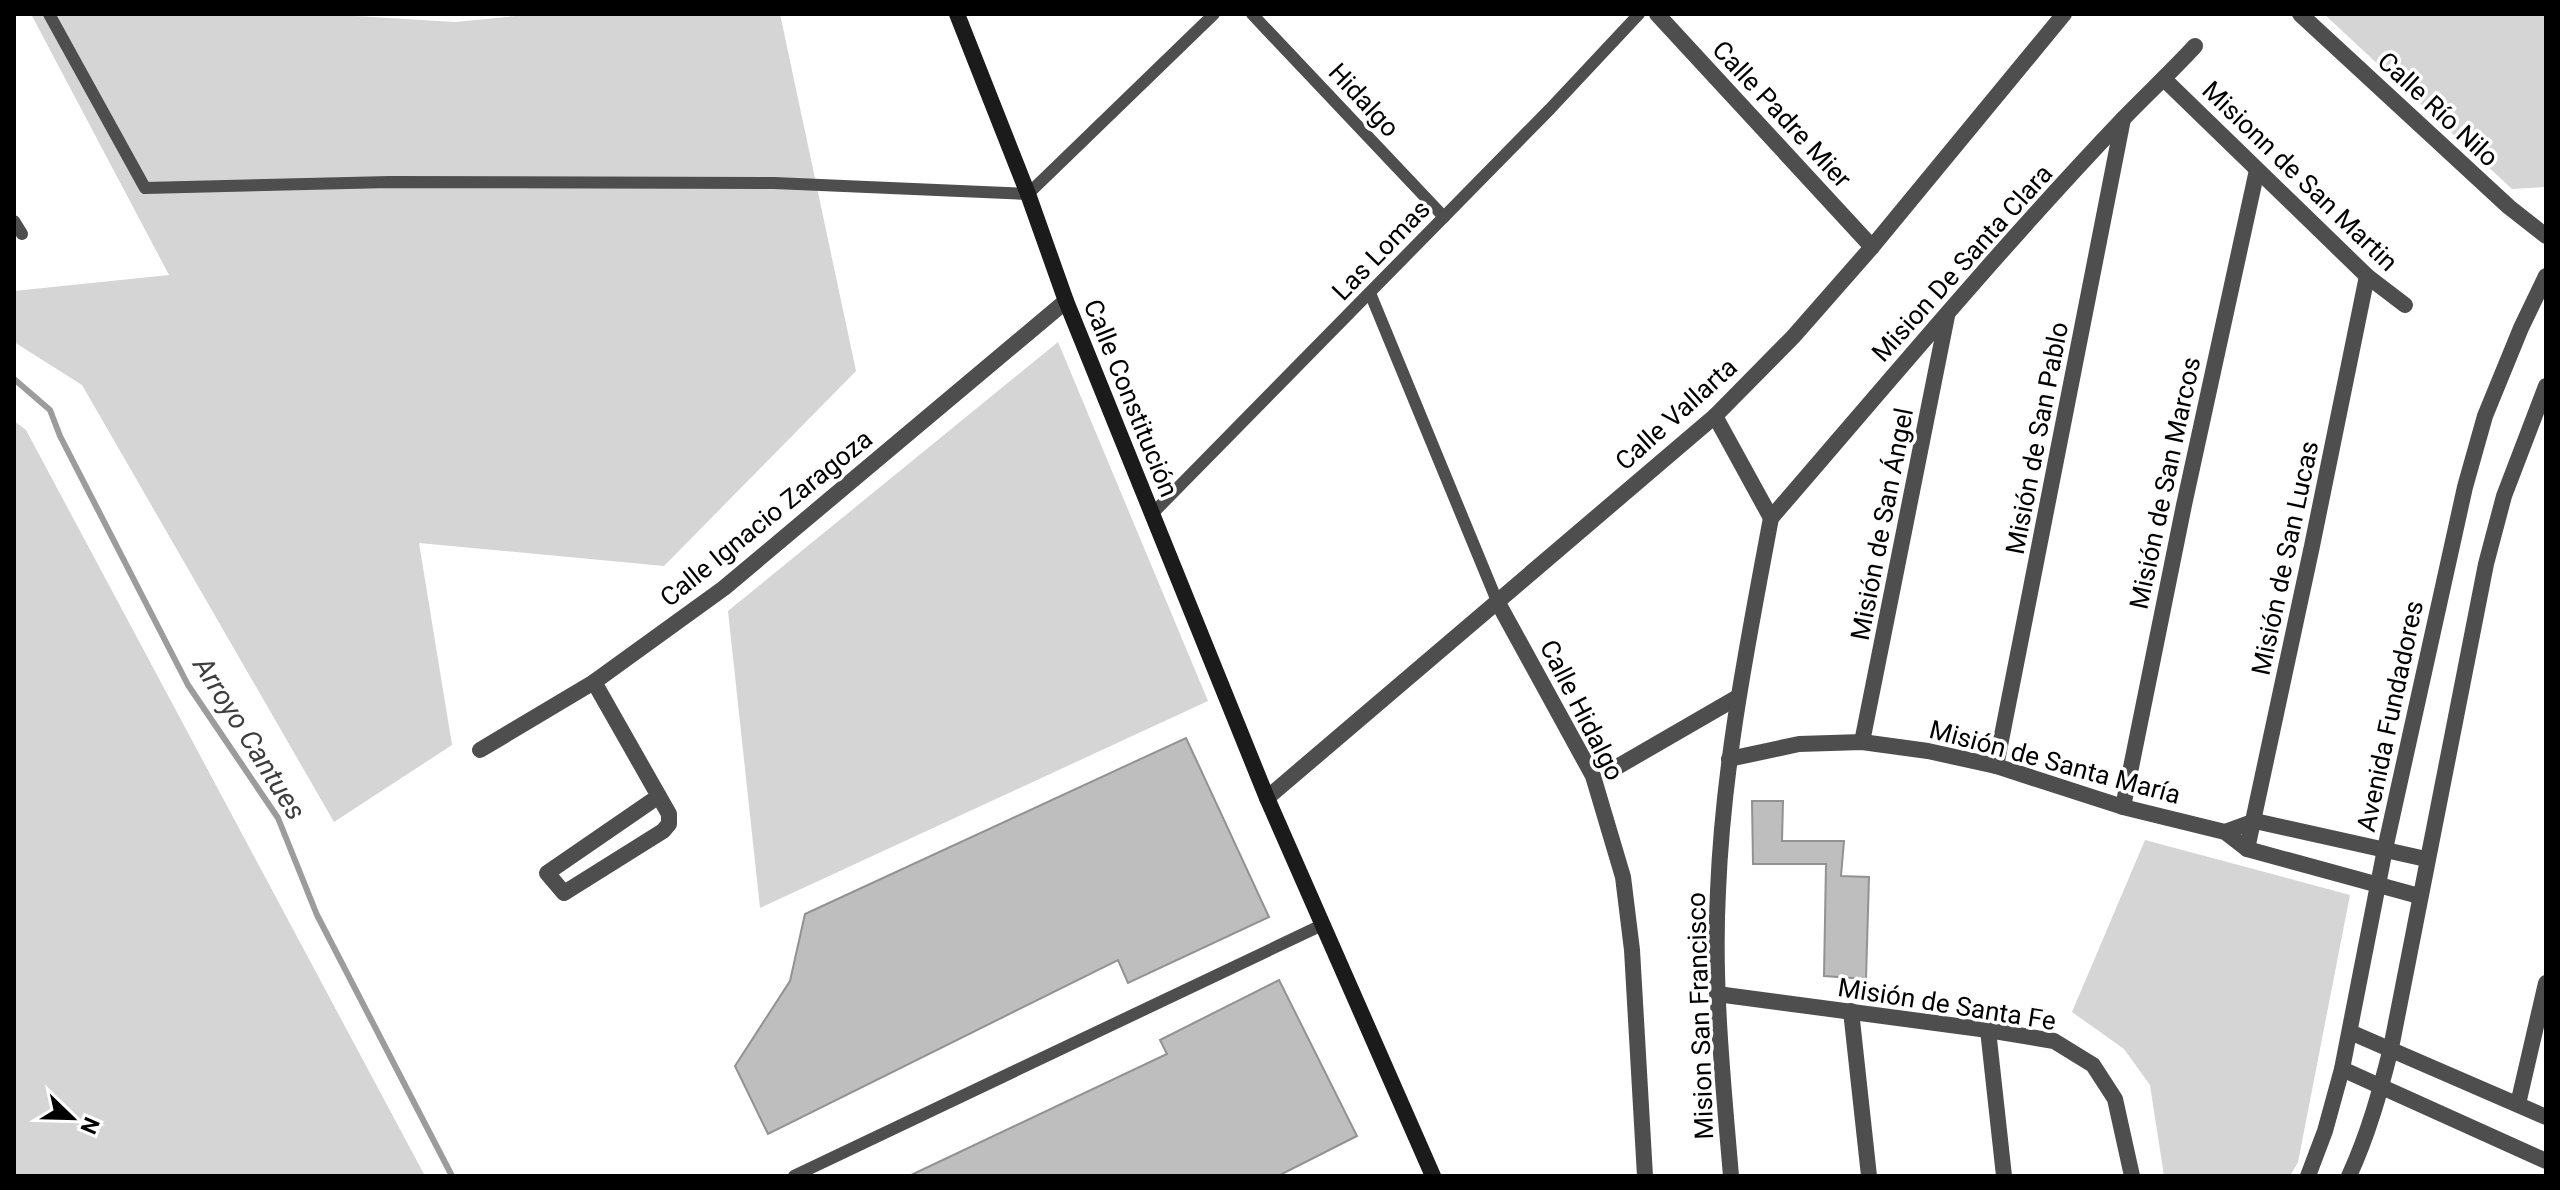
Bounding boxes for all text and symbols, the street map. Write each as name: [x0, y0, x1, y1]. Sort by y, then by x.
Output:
street label: Calle Padre Mier: [1706, 34, 1858, 194]
street label: Calle Río Nilo: [2372, 46, 2504, 172]
street label: Hidalgo: [1323, 57, 1405, 143]
street label: Misionn de San Martin: [2196, 75, 2404, 277]
street label: Mision De Santa Clara: [1866, 158, 2058, 368]
street label: Las Lomas: [1326, 194, 1436, 306]
street label: Calle Constitución: [1078, 295, 1184, 501]
street label: Misión de San Pablo: [2000, 319, 2074, 557]
street label: Calle Vallarta: [1609, 352, 1743, 476]
street label: Misión de San Marcos: [2124, 354, 2206, 612]
street label: Misión de San Ángel: [1845, 405, 1919, 643]
street label: Calle Ignacio Zaragoza: [654, 423, 878, 613]
street label: Misión de San Lucas: [2246, 438, 2324, 678]
street label: Avenida Fundadores: [2351, 598, 2429, 834]
street label: Calle Hidalgo: [1534, 635, 1630, 785]
water label: Arroyo Cantues: [185, 649, 313, 826]
street label: Misión de Santa María: [1926, 714, 2184, 810]
street label: Mision San Francisco: [1681, 892, 1719, 1140]
street label: Misión de Santa Fe: [1836, 972, 2058, 1036]
north arrow: [32, 1078, 112, 1158]
text: N: [75, 1114, 104, 1138]

